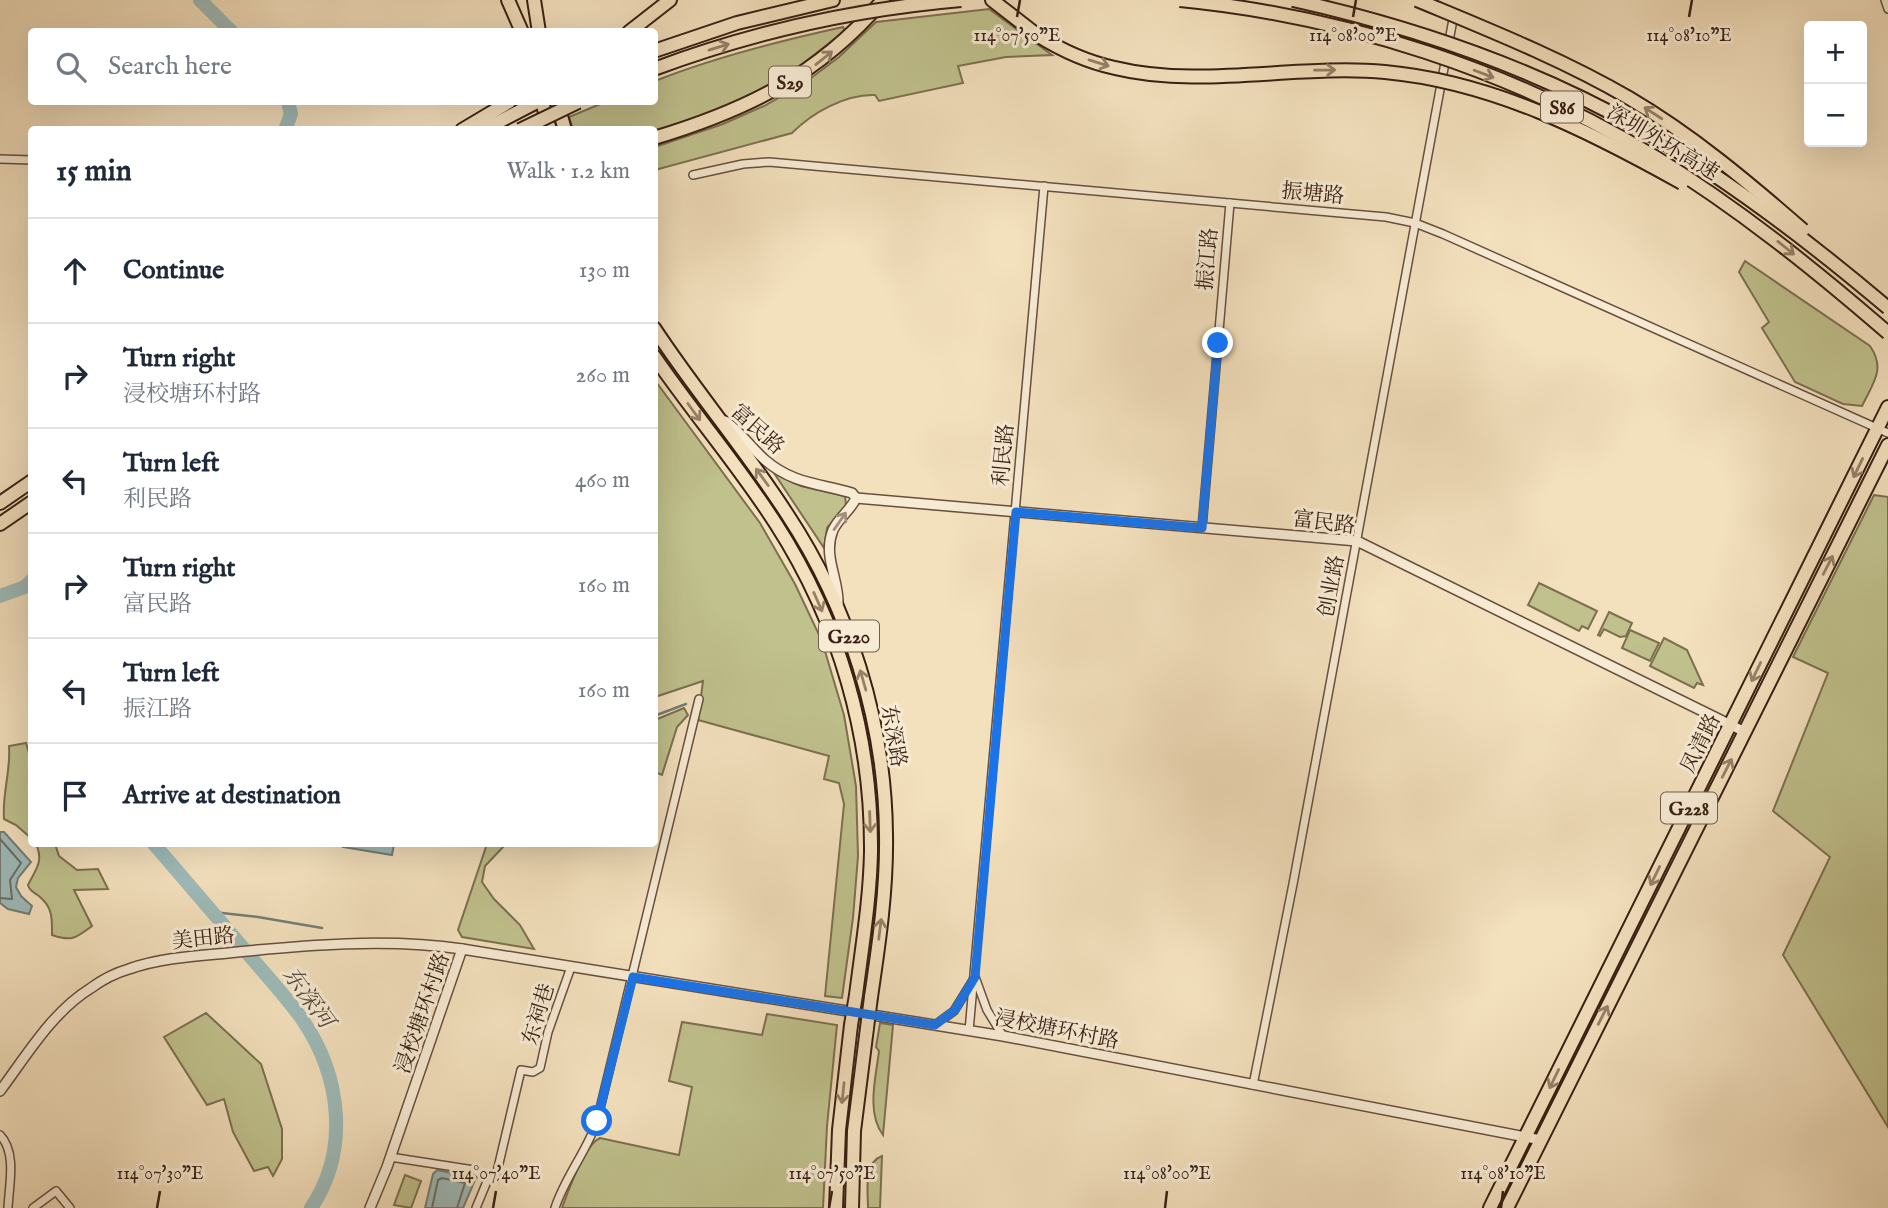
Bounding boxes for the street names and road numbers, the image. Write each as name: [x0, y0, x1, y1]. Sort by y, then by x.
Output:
road number: S29: [769, 66, 811, 97]
road number: S86: [1541, 92, 1583, 122]
street label: 深圳外环高速: [1601, 99, 1723, 187]
street label: 振塘路: [1280, 178, 1345, 211]
street label: 振江路: [1192, 227, 1225, 292]
street label: 富民路: [725, 399, 789, 461]
street label: 利民路: [988, 423, 1021, 488]
street label: 富民路: [1291, 506, 1357, 541]
street label: 创业路: [1314, 553, 1351, 620]
road number: G220: [819, 621, 879, 652]
street label: 东深路: [874, 703, 911, 770]
street label: 凤清路: [1675, 709, 1727, 778]
road number: G228: [1661, 792, 1717, 824]
street label: 美田路: [170, 923, 236, 956]
street label: 浸校塘环村路: [390, 950, 457, 1077]
street label: 东祠巷: [517, 980, 562, 1049]
street label: 浸校塘环村路: [992, 1005, 1121, 1056]

